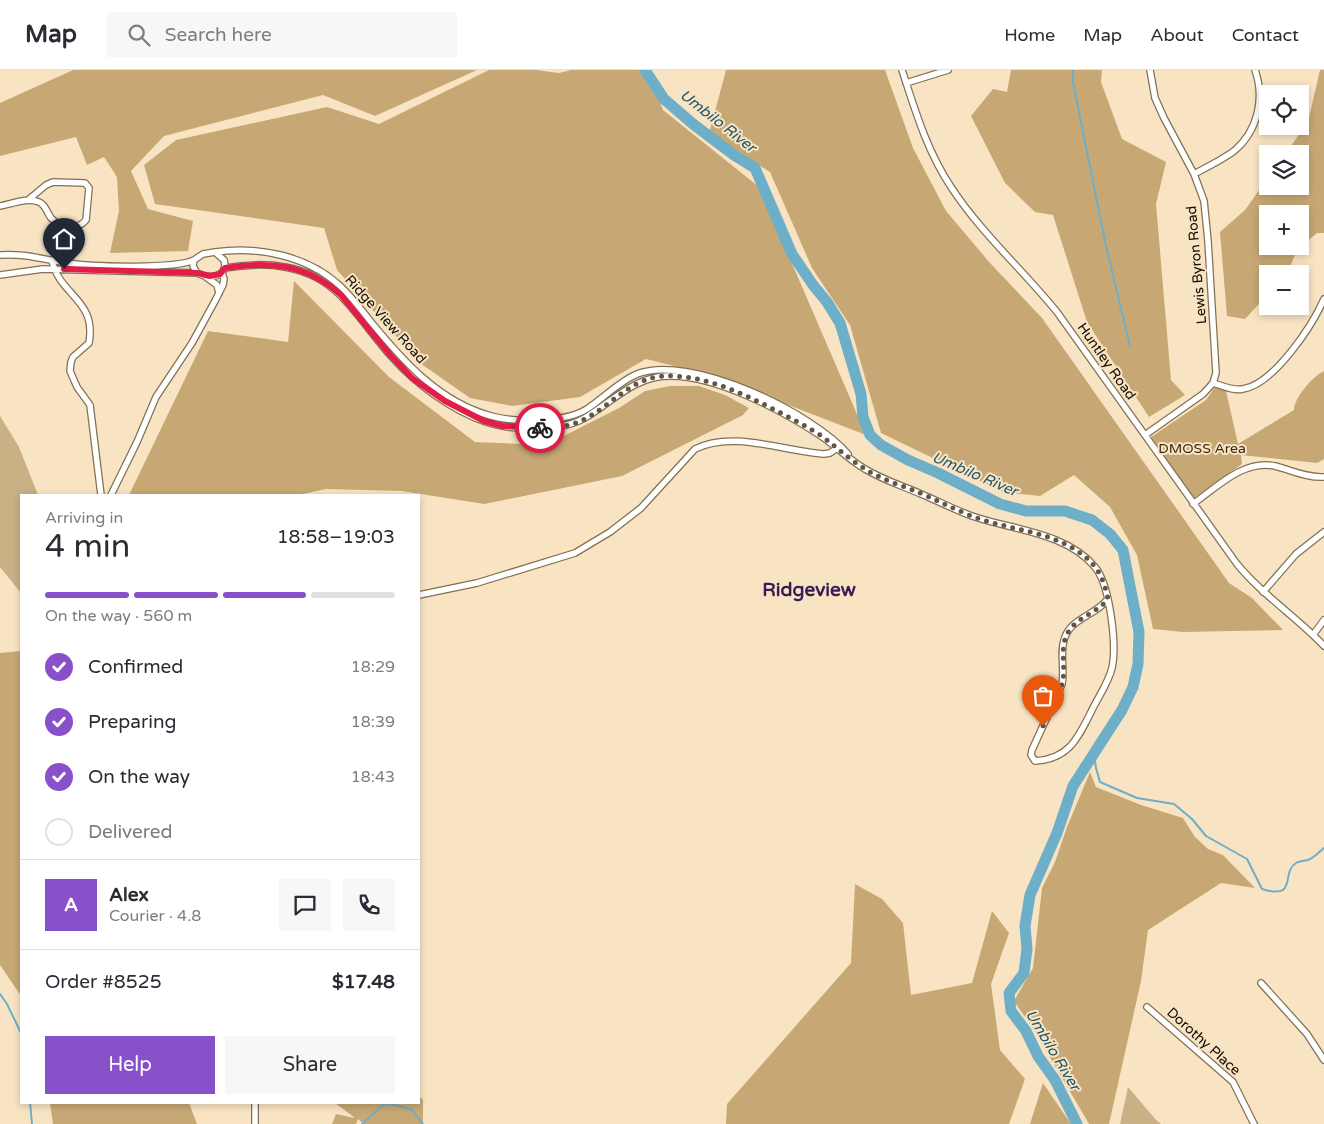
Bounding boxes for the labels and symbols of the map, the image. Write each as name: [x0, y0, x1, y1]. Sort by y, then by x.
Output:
water label: Umbilo River: [676, 86, 761, 158]
street label: Lewis Byron Road: [1183, 205, 1210, 325]
pin: [43, 218, 85, 269]
street label: Ridge View Road: [341, 271, 430, 367]
street label: Huntley Road: [1074, 319, 1139, 403]
courier: [515, 403, 565, 453]
park label: DMOSS Area: [1158, 440, 1246, 457]
water label: Umbilo River: [929, 448, 1023, 501]
district label: Ridgeview: [762, 579, 856, 602]
pin: [1022, 675, 1064, 726]
street label: Dorothy Place: [1163, 1004, 1244, 1079]
water label: Umbilo River: [1022, 1006, 1085, 1096]

